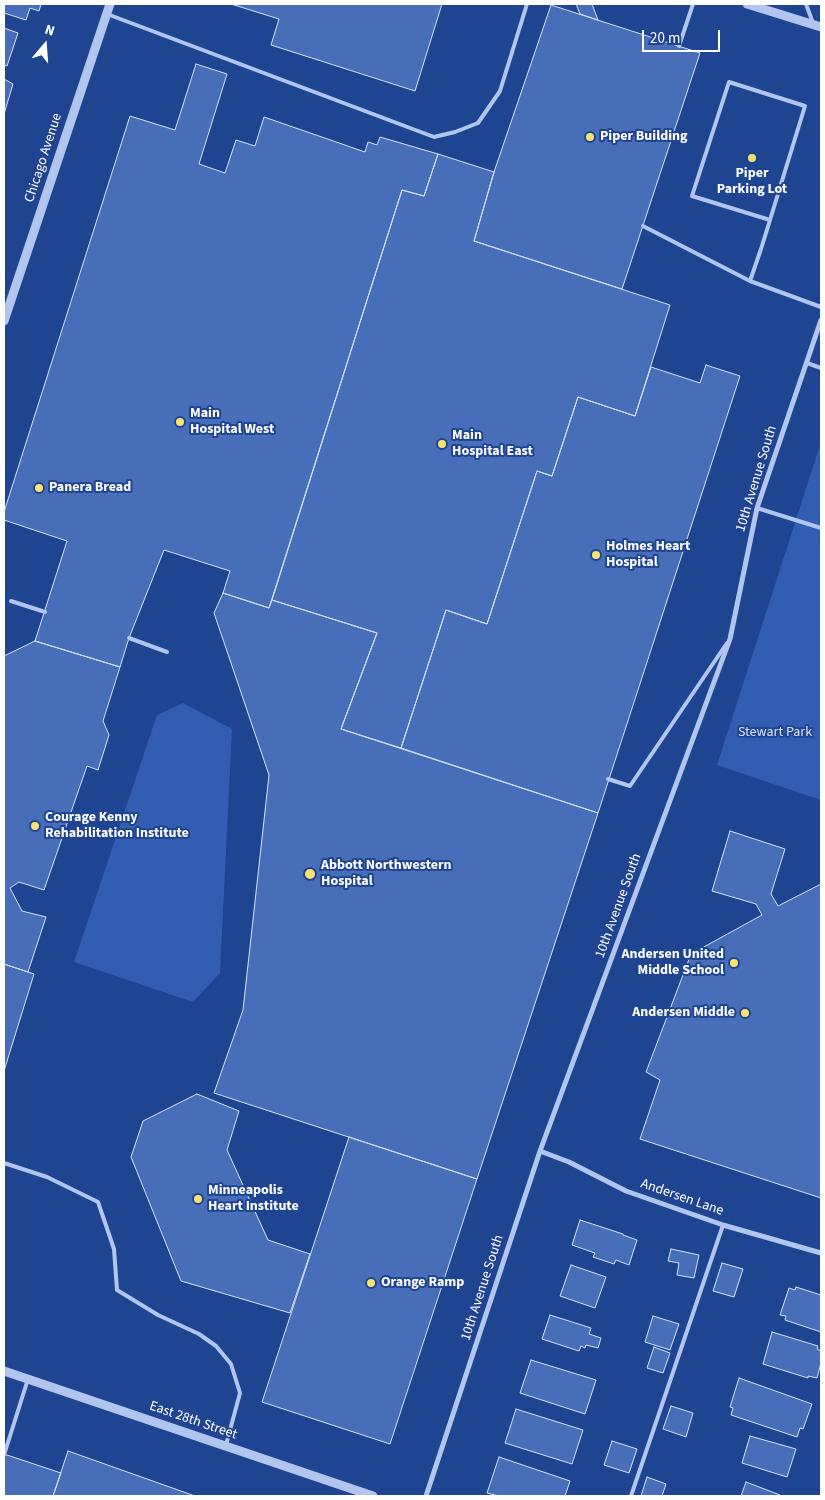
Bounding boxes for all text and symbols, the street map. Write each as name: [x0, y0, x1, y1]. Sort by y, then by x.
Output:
north arrow: [20, 20, 70, 70]
text: N: [42, 20, 57, 42]
scale bar: [645, 20, 722, 52]
text: 20 m: [650, 28, 680, 49]
street label: Chicago Avenue: [22, 111, 66, 205]
place label: Piper Building: [600, 129, 688, 145]
marker: Piper Building: [584, 131, 596, 143]
marker: Piper Parking Lot: [746, 152, 758, 164]
place label: Piper Parking Lot: [717, 166, 787, 198]
place label: Main Hospital West: [190, 406, 274, 438]
marker: Main Hospital West: [174, 416, 186, 428]
street label: 10th Avenue South: [733, 424, 781, 534]
place label: Main Hospital East: [452, 428, 533, 461]
marker: Main Hospital East: [436, 438, 448, 450]
place label: Panera Bread: [49, 480, 131, 496]
marker: Panera Bread: [33, 482, 45, 494]
place label: Holmes Heart Hospital: [606, 539, 690, 572]
marker: Holmes Heart Hospital: [590, 549, 602, 561]
park label: Stewart Park: [738, 725, 812, 741]
place label: Courage Kenny Rehabilitation Institute: [45, 810, 189, 842]
marker: Courage Kenny Rehabilitation Institute: [29, 820, 41, 832]
street label: 10th Avenue South: [592, 851, 646, 961]
place label: Abbott Northwestern Hospital: [321, 858, 452, 890]
marker: Abbott Northwestern Hospital: [303, 867, 317, 881]
place label: Andersen United Middle School: [621, 947, 724, 980]
marker: Andersen United Middle School: [728, 957, 740, 969]
place label: Andersen Middle: [632, 1005, 735, 1021]
marker: Andersen Middle: [739, 1007, 751, 1019]
street label: Andersen Lane: [638, 1176, 726, 1220]
place label: Minneapolis Heart Institute: [208, 1183, 299, 1216]
marker: Minneapolis Heart Institute: [192, 1193, 204, 1205]
street label: 10th Avenue South: [458, 1233, 508, 1343]
place label: Orange Ramp: [381, 1275, 464, 1291]
marker: Orange Ramp: [365, 1277, 377, 1289]
street label: East 28th Street: [147, 1398, 239, 1444]

